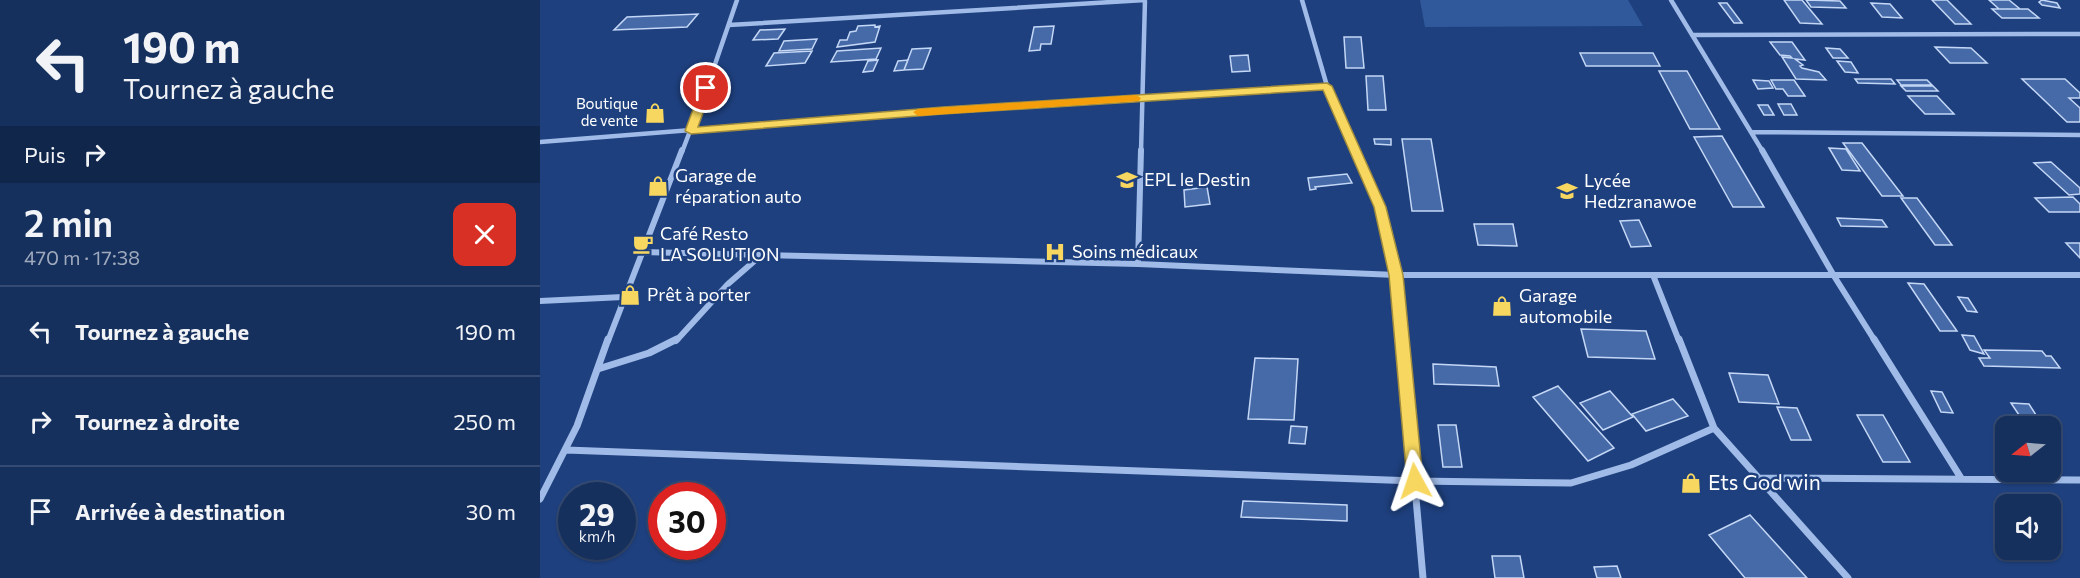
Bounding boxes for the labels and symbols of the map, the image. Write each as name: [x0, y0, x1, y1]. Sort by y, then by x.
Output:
pin: [680, 62, 731, 113]
place label: Boutique de vente: [576, 94, 638, 129]
shop icon: Boutique de vente: [643, 101, 667, 125]
place label: Garage de réparation auto: [675, 164, 802, 207]
school or university icon: EPL le Destin: [1115, 168, 1139, 192]
place label: EPL le Destin: [1144, 168, 1250, 190]
place label: Lycée Hedzranawoe: [1584, 169, 1697, 212]
shop icon: Garage de réparation auto: [646, 174, 670, 198]
school or university icon: Lycée Hedzranawoe: [1555, 179, 1579, 203]
place label: Café Resto LA SOLUTION: [660, 222, 780, 265]
cafe icon: Café Resto LA SOLUTION: [631, 232, 655, 256]
hospital icon: Soins médicaux: [1043, 240, 1067, 264]
place label: Soins médicaux: [1072, 240, 1198, 262]
shop icon: Prêt à porter: [618, 283, 642, 307]
place label: Prêt à porter: [647, 283, 751, 305]
place label: Garage automobile: [1519, 284, 1612, 327]
shop icon: Garage automobile: [1490, 294, 1514, 318]
north arrow: [1995, 416, 2061, 482]
position arrow: [1383, 449, 1447, 513]
place label: Ets God win: [1708, 469, 1821, 494]
shop icon: Ets God win: [1679, 471, 1703, 495]
speed limit sign: 30: [648, 482, 726, 560]

